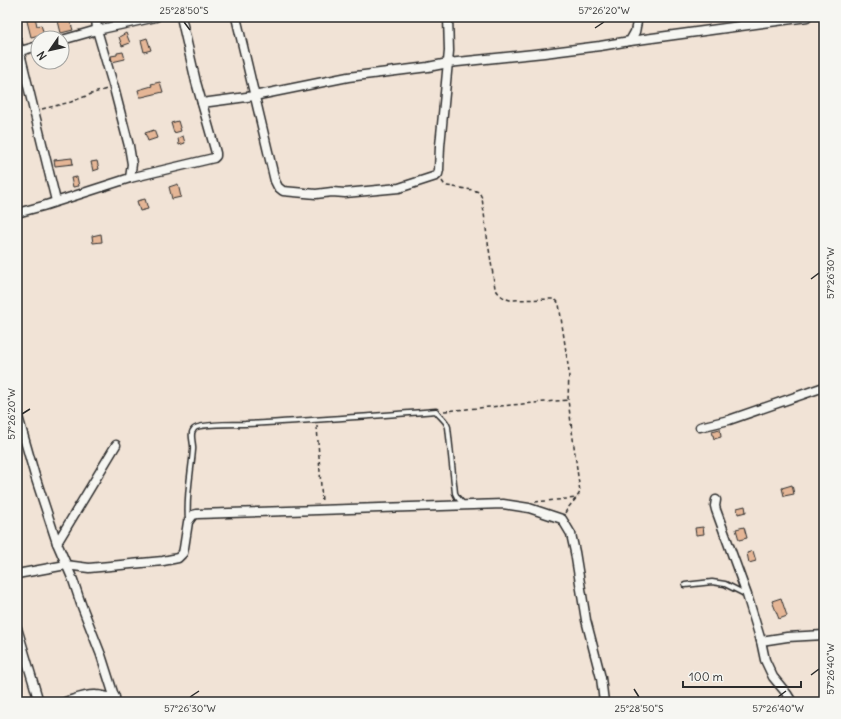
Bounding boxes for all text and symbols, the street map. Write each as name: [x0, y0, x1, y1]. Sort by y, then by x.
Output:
text: 25°28'50"S: [159, 4, 209, 17]
text: 57°26'20"W: [578, 4, 630, 17]
north arrow: [30, 30, 70, 70]
text: N: [34, 49, 50, 63]
text: 57°26'30"W: [824, 247, 837, 299]
text: 57°26'20"W: [5, 388, 18, 440]
text: 57°26'40"W: [824, 643, 837, 695]
scale bar: [683, 663, 801, 689]
text: 100 m: [689, 669, 723, 684]
text: 57°26'30"W: [164, 702, 216, 715]
text: 25°28'50"S: [614, 702, 664, 715]
text: 57°26'40"W: [752, 702, 804, 715]

